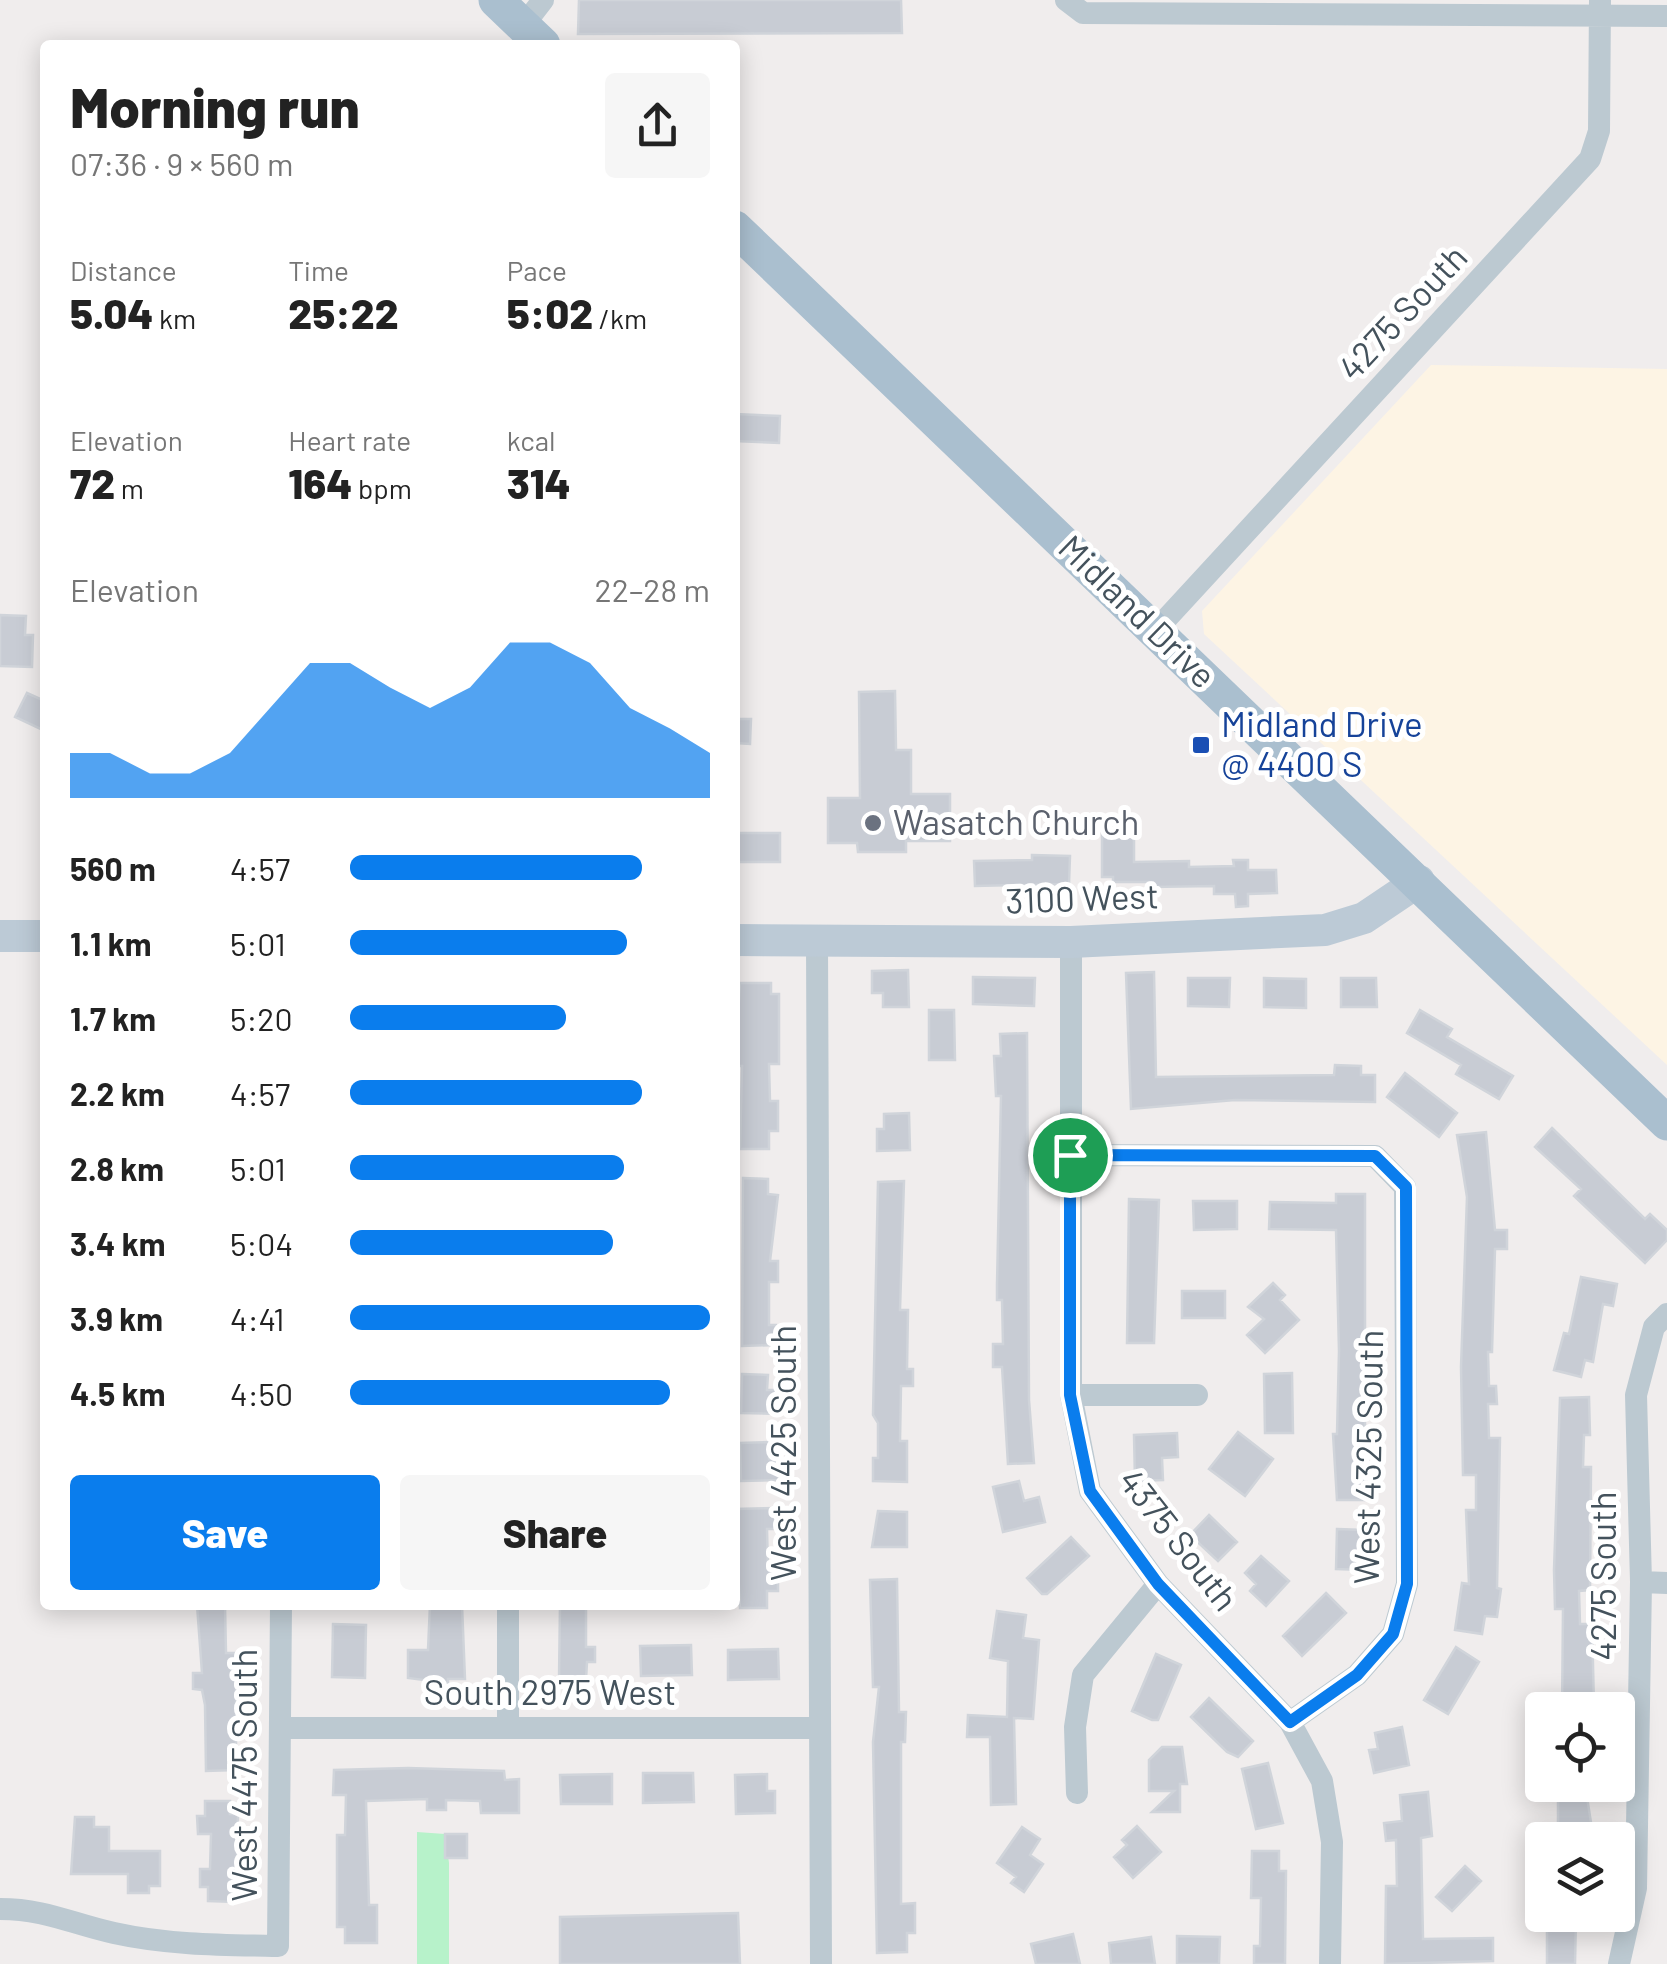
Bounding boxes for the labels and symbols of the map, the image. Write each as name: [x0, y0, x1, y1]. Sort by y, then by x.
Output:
street label: 4275 South: [1328, 235, 1475, 388]
street label: Midland Drive: [1051, 525, 1226, 696]
place label: Midland Drive @ 4400 S: [1221, 702, 1423, 784]
marker: Midland Drive @ 4400 S: [1190, 734, 1212, 756]
place label: Wasatch Church: [893, 800, 1139, 842]
marker: Wasatch Church: [862, 812, 884, 834]
street label: 3100 West: [1005, 873, 1159, 921]
pin: [1028, 1113, 1113, 1198]
street label: West 4425 South: [761, 1325, 803, 1581]
street label: West 4325 South: [1344, 1329, 1390, 1585]
street label: 4375 South: [1111, 1459, 1248, 1618]
street label: 4275 South: [1581, 1491, 1623, 1661]
street label: West 4475 South: [222, 1649, 264, 1901]
street label: South 2975 West: [424, 1670, 676, 1712]

